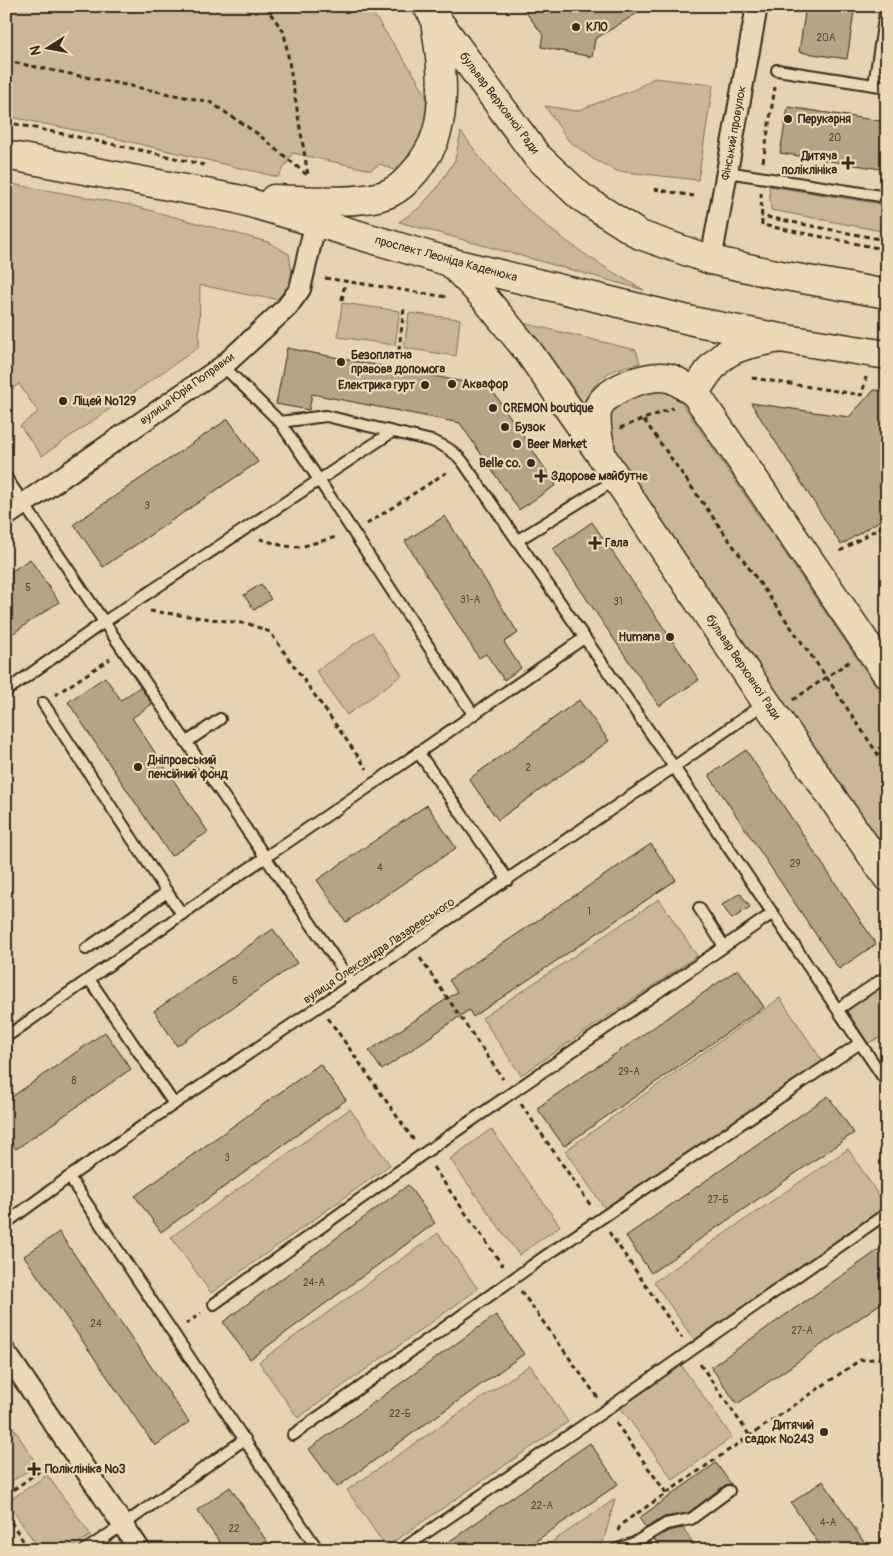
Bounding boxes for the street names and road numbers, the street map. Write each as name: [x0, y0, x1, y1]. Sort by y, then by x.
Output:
street label: бульвар Верховної Ради: [456, 49, 543, 157]
street label: Фінський провулок: [718, 84, 750, 182]
street label: проспект Леоніда Каденюка: [373, 233, 519, 285]
street label: вулиця Юрія Поправки: [137, 349, 238, 428]
street label: бульвар Верховної Ради: [702, 612, 784, 723]
street label: вулиця Олександра Лазаревського: [300, 894, 458, 1007]

